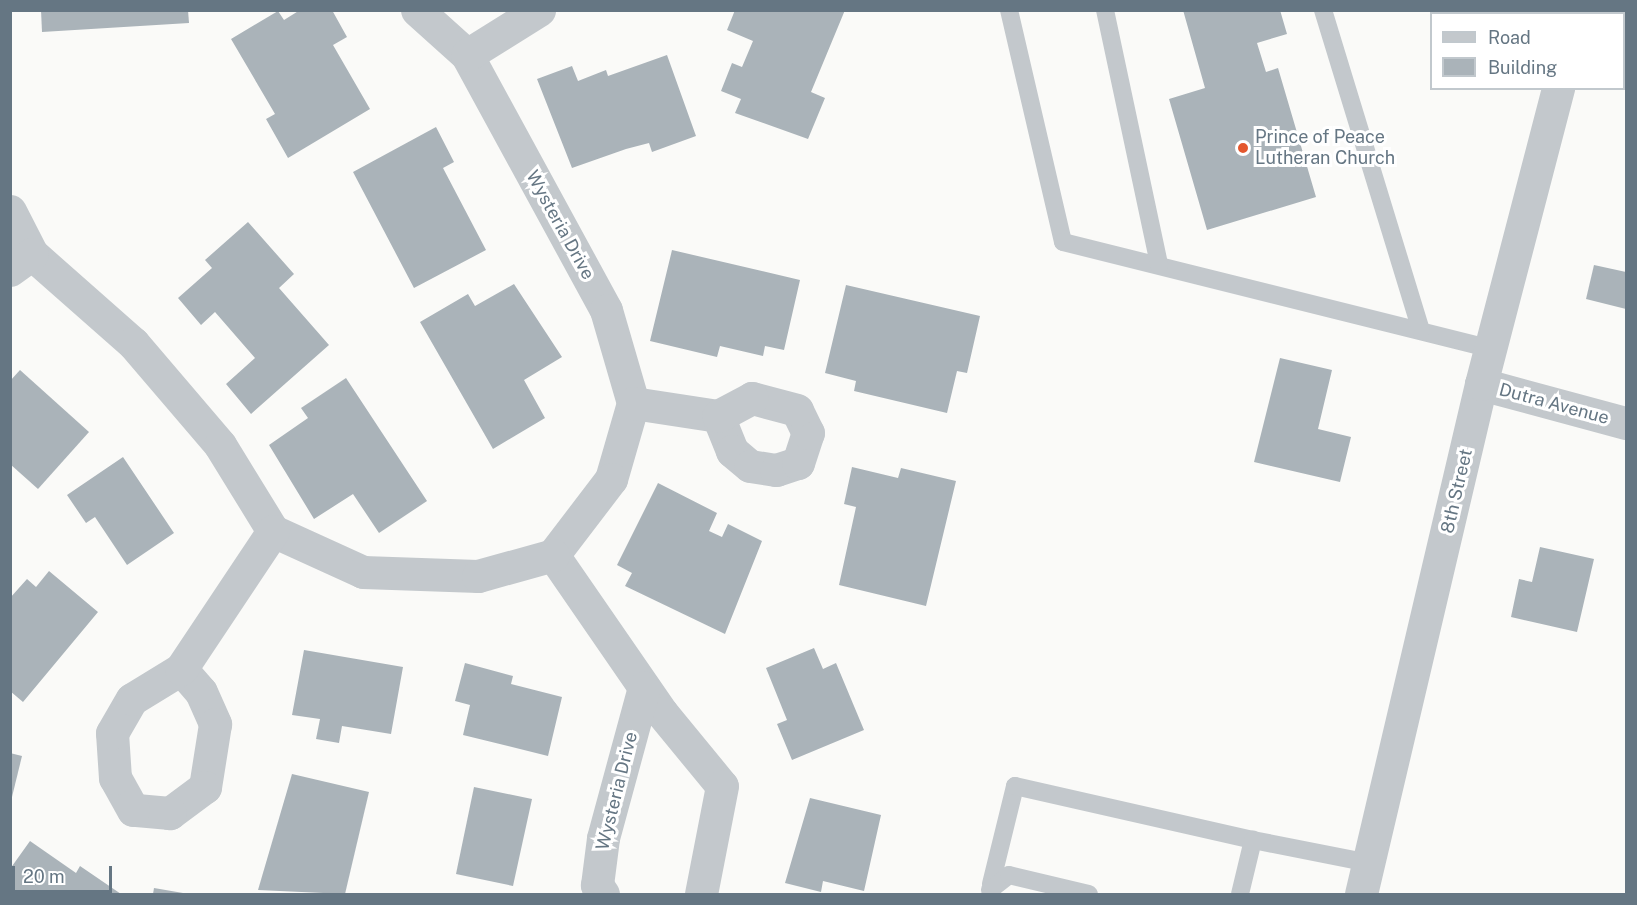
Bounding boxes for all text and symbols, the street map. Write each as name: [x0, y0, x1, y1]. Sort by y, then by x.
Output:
legend: [1430, 12, 1625, 90]
text: Road: [1488, 27, 1531, 48]
text: Building: [1488, 57, 1557, 78]
place label: Prince of Peace Lutheran Church: [1255, 127, 1395, 170]
marker: Prince of Peace Lutheran Church: [1236, 141, 1250, 155]
street label: Wysteria Drive: [521, 167, 599, 283]
street label: Dutra Avenue: [1497, 379, 1611, 429]
street label: 8th Street: [1437, 447, 1477, 535]
street label: Wysteria Drive: [592, 730, 642, 852]
scale bar: [15, 854, 116, 892]
text: 20 m: [23, 866, 65, 887]

